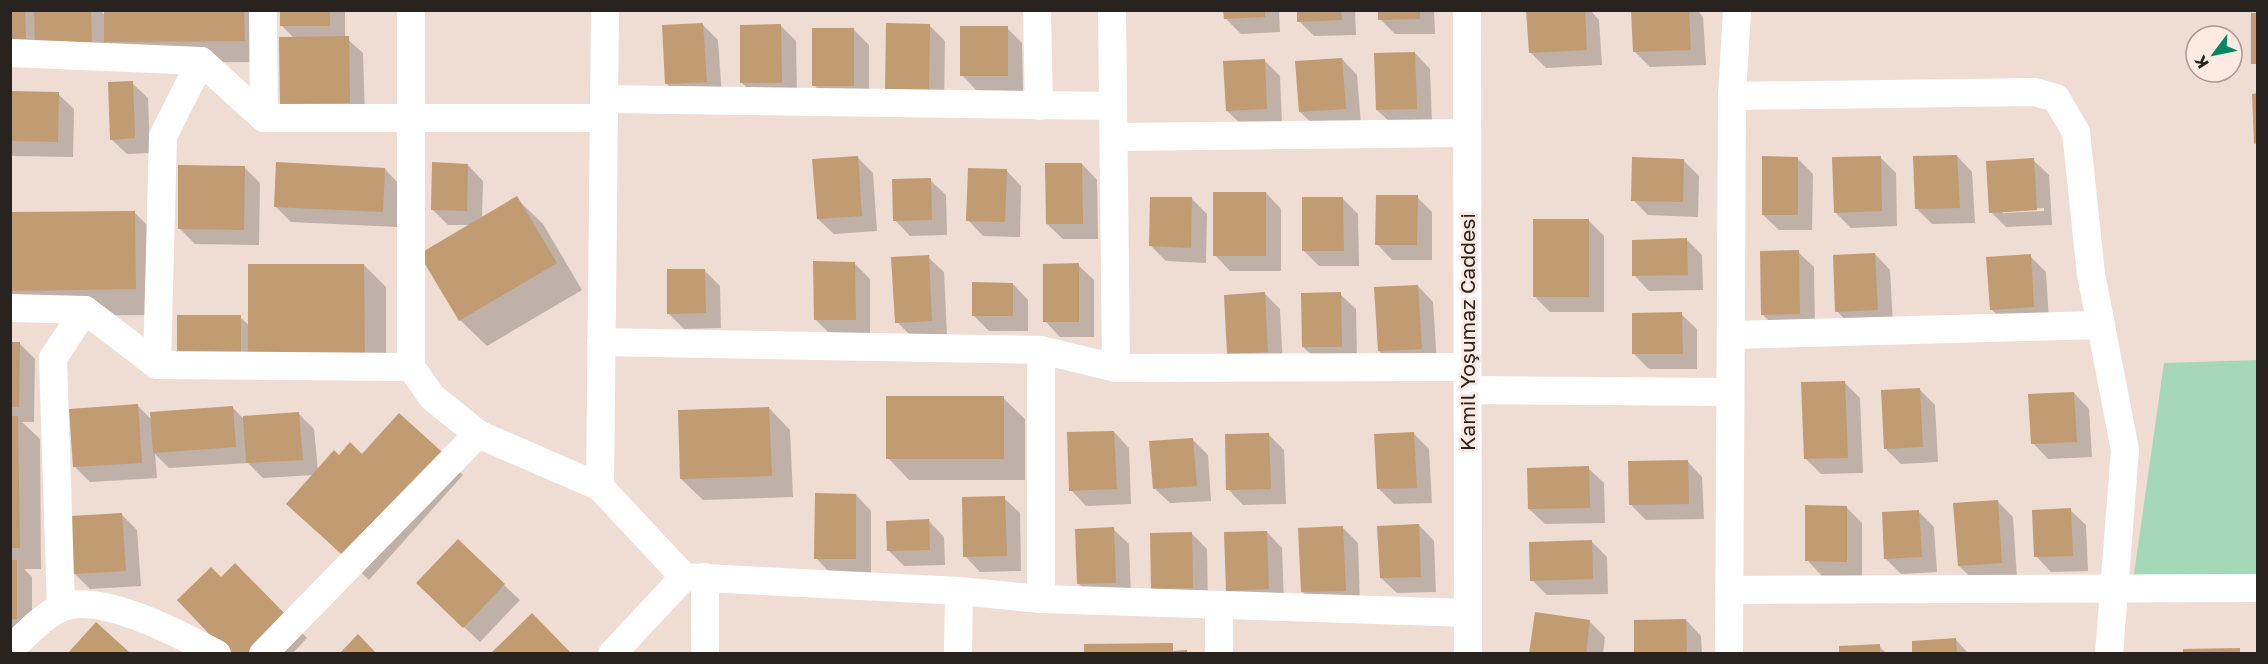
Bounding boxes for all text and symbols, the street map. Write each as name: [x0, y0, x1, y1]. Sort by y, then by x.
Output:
north arrow: [2184, 24, 2244, 84]
text: K: [2190, 51, 2213, 72]
street label: Kamil Yoşumaz Caddesi: [1454, 213, 1480, 451]

